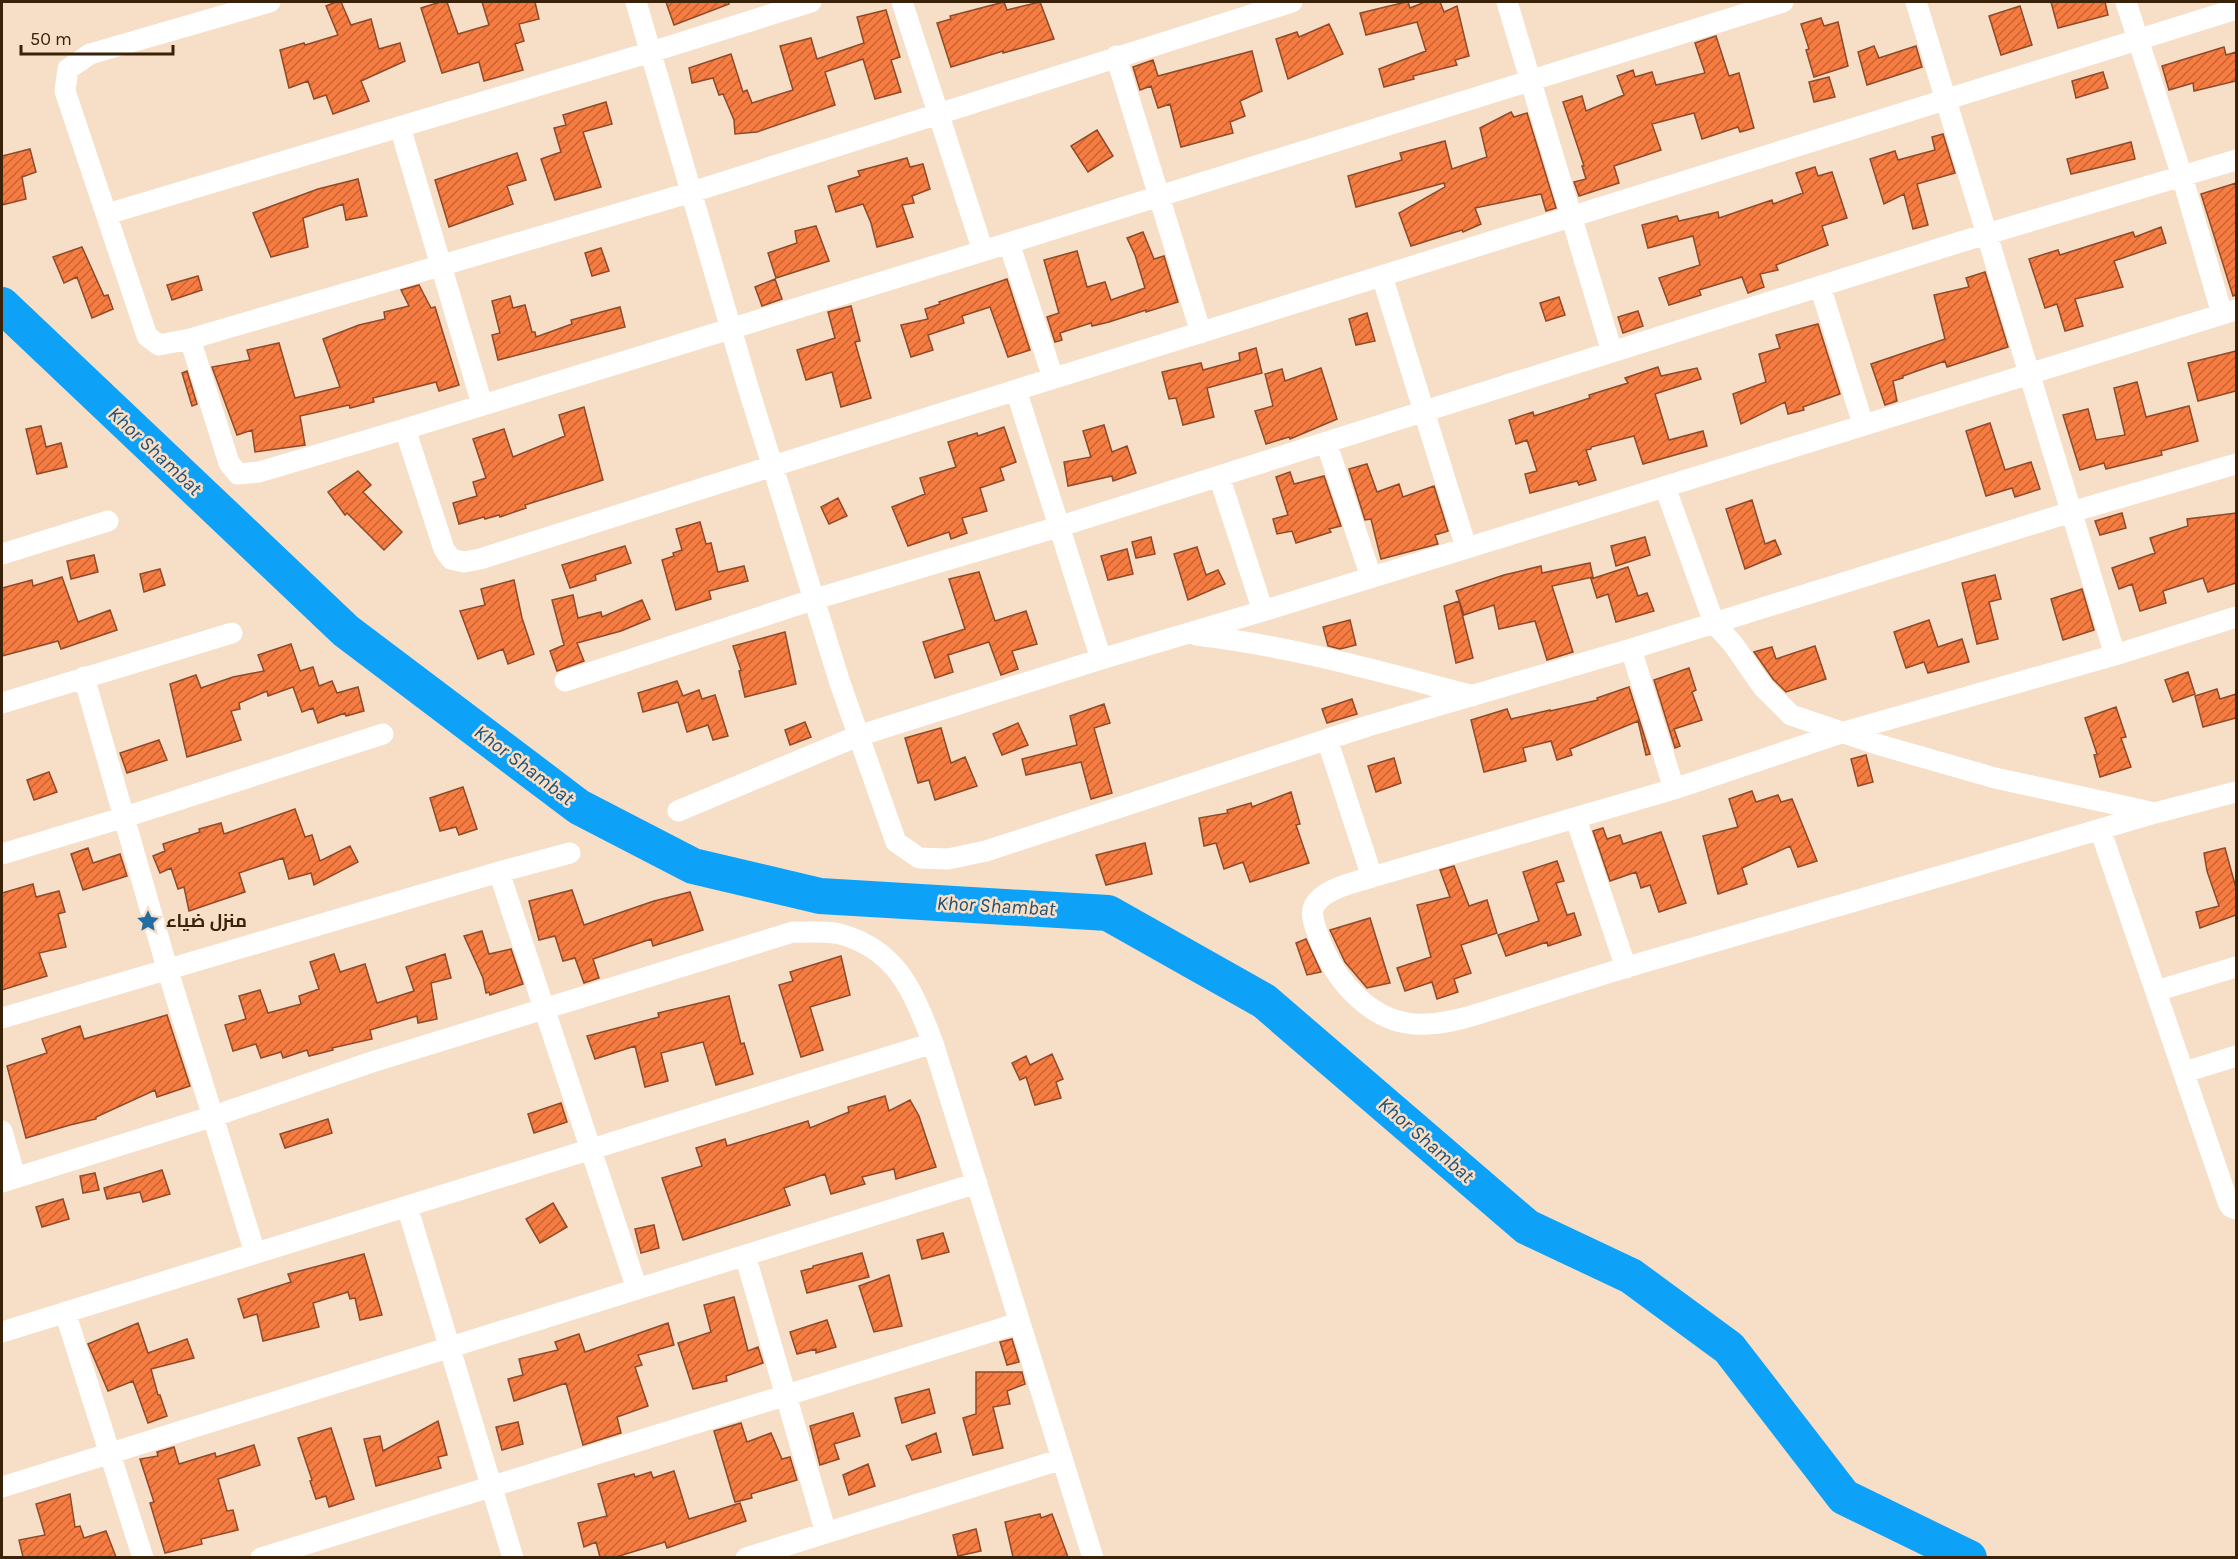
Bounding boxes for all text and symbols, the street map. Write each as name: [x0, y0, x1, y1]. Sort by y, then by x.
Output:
scale bar: [21, 18, 172, 56]
text: 50 m: [30, 28, 72, 50]
water label: Khor Shambat: [104, 402, 206, 500]
water label: Khor Shambat: [470, 720, 579, 810]
water label: Khor Shambat: [936, 891, 1056, 921]
place icon: منزل ضياء: [135, 908, 161, 934]
place label: منزل ضياء: [166, 910, 247, 932]
water label: Khor Shambat: [1374, 1092, 1479, 1188]

